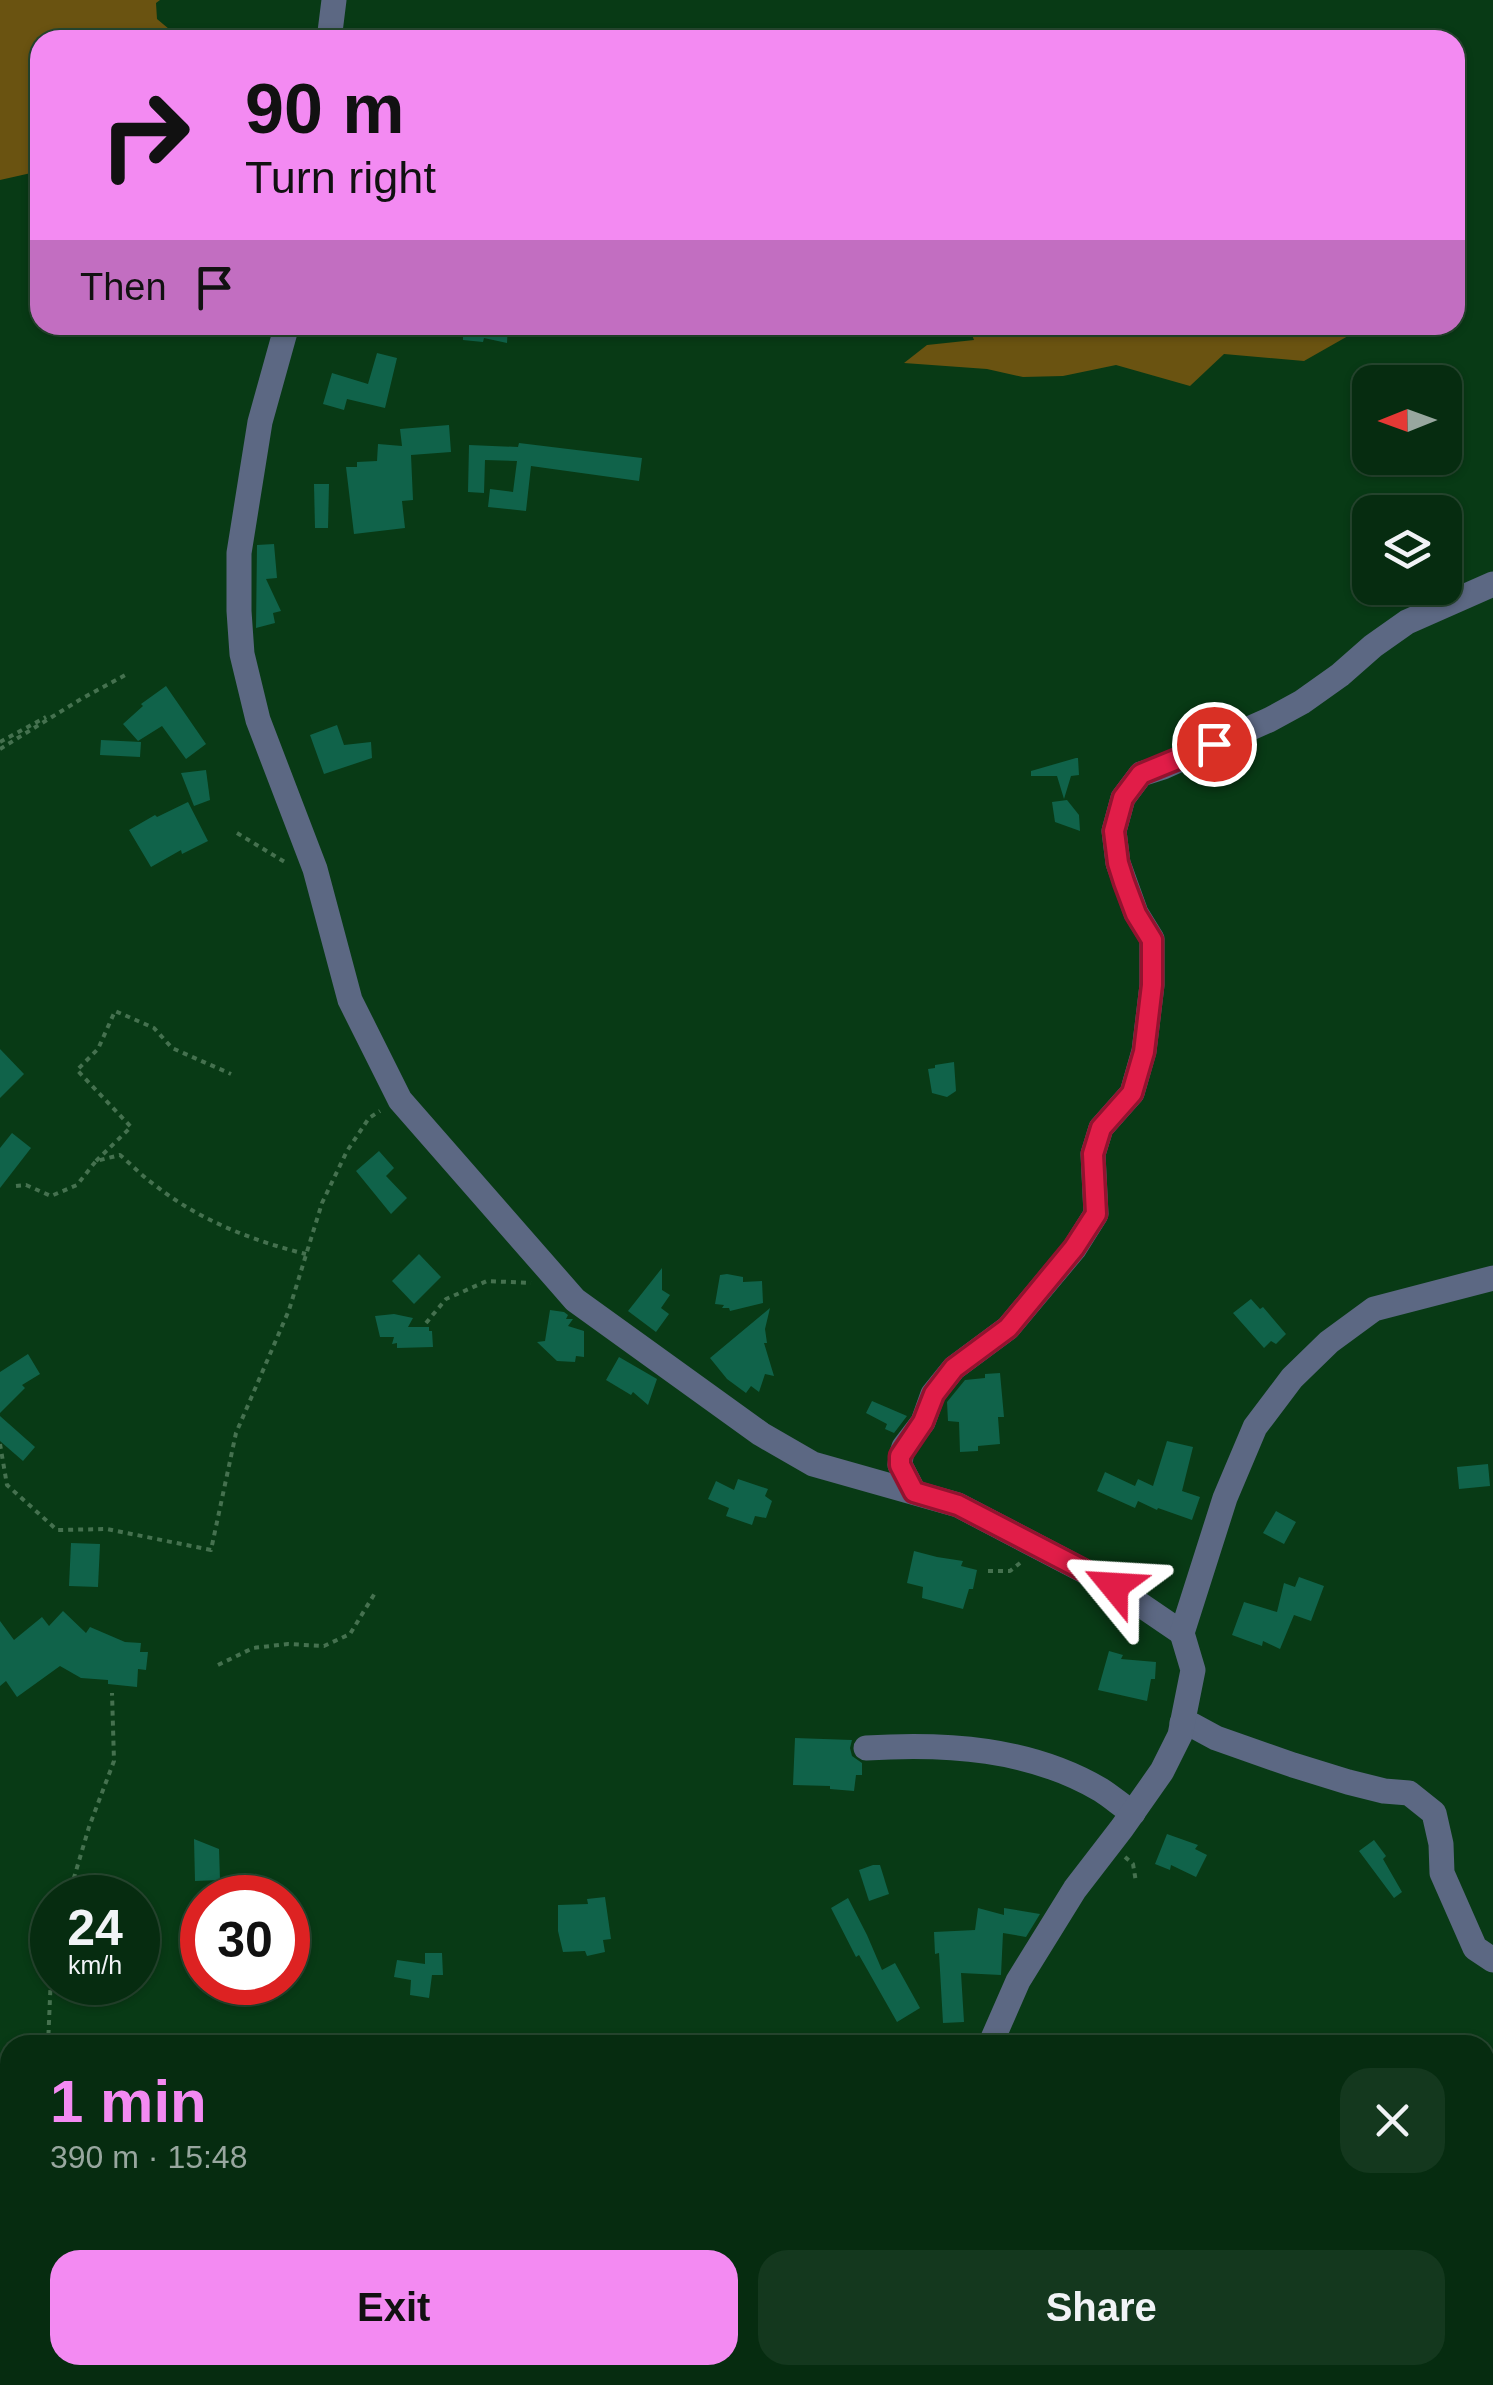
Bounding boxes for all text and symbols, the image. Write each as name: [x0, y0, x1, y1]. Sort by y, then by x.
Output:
icon: right: [80, 70, 210, 200]
text: 90 m: [245, 70, 405, 148]
text: Turn right: [245, 152, 436, 203]
icon: arrive: [187, 260, 242, 315]
text: Then: [80, 266, 167, 308]
north arrow: [1352, 365, 1462, 475]
map controls: [1352, 365, 1462, 605]
button: layers: [1352, 495, 1462, 605]
pin: [1172, 702, 1257, 787]
icon: arrive: [1187, 717, 1242, 772]
position arrow: [1062, 1534, 1166, 1638]
speed limit sign: 30: [180, 1875, 310, 2005]
text: 24: [67, 1900, 123, 1956]
text: km/h: [68, 1951, 122, 1979]
text: 1 min: [50, 2068, 207, 2135]
button: close: [1340, 2068, 1445, 2173]
text: 390 m · 15:48: [50, 2139, 247, 2175]
button: Exit: [50, 2250, 738, 2365]
button: Share: [758, 2250, 1445, 2365]

